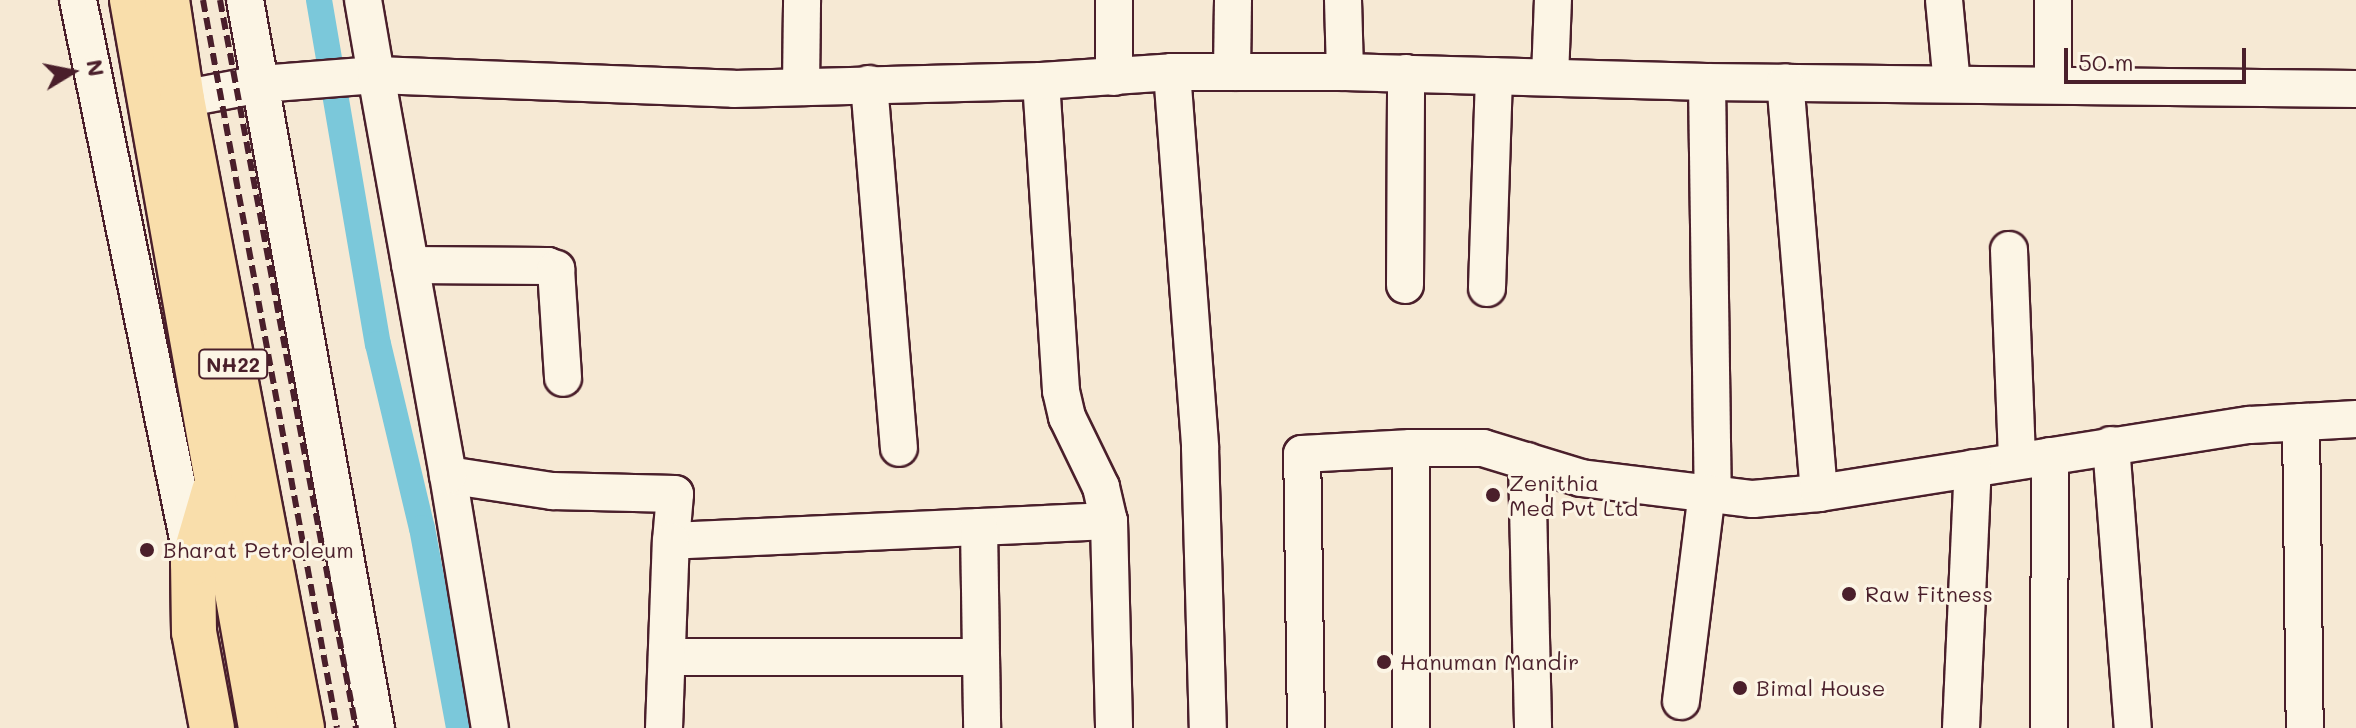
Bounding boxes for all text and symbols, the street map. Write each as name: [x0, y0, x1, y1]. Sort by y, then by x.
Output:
north arrow: [32, 32, 112, 112]
scale bar: [2068, 32, 2250, 82]
text: 50 m: [2078, 46, 2134, 77]
text: N: [80, 57, 112, 78]
road number: NH22: [197, 348, 269, 380]
place label: Zenithia Med Pvt Ltd: [1509, 469, 1638, 520]
marker: Zenithia Med Pvt Ltd: [1484, 486, 1502, 504]
place label: Bharat Petroleum: [163, 537, 354, 563]
marker: Bharat Petroleum: [138, 541, 156, 559]
place label: Raw Fitness: [1865, 581, 1993, 607]
marker: Raw Fitness: [1840, 585, 1858, 603]
place label: Hanuman Mandir: [1400, 649, 1579, 675]
marker: Hanuman Mandir: [1375, 653, 1393, 671]
place label: Bimal House: [1756, 675, 1885, 701]
marker: Bimal House: [1731, 679, 1749, 697]

